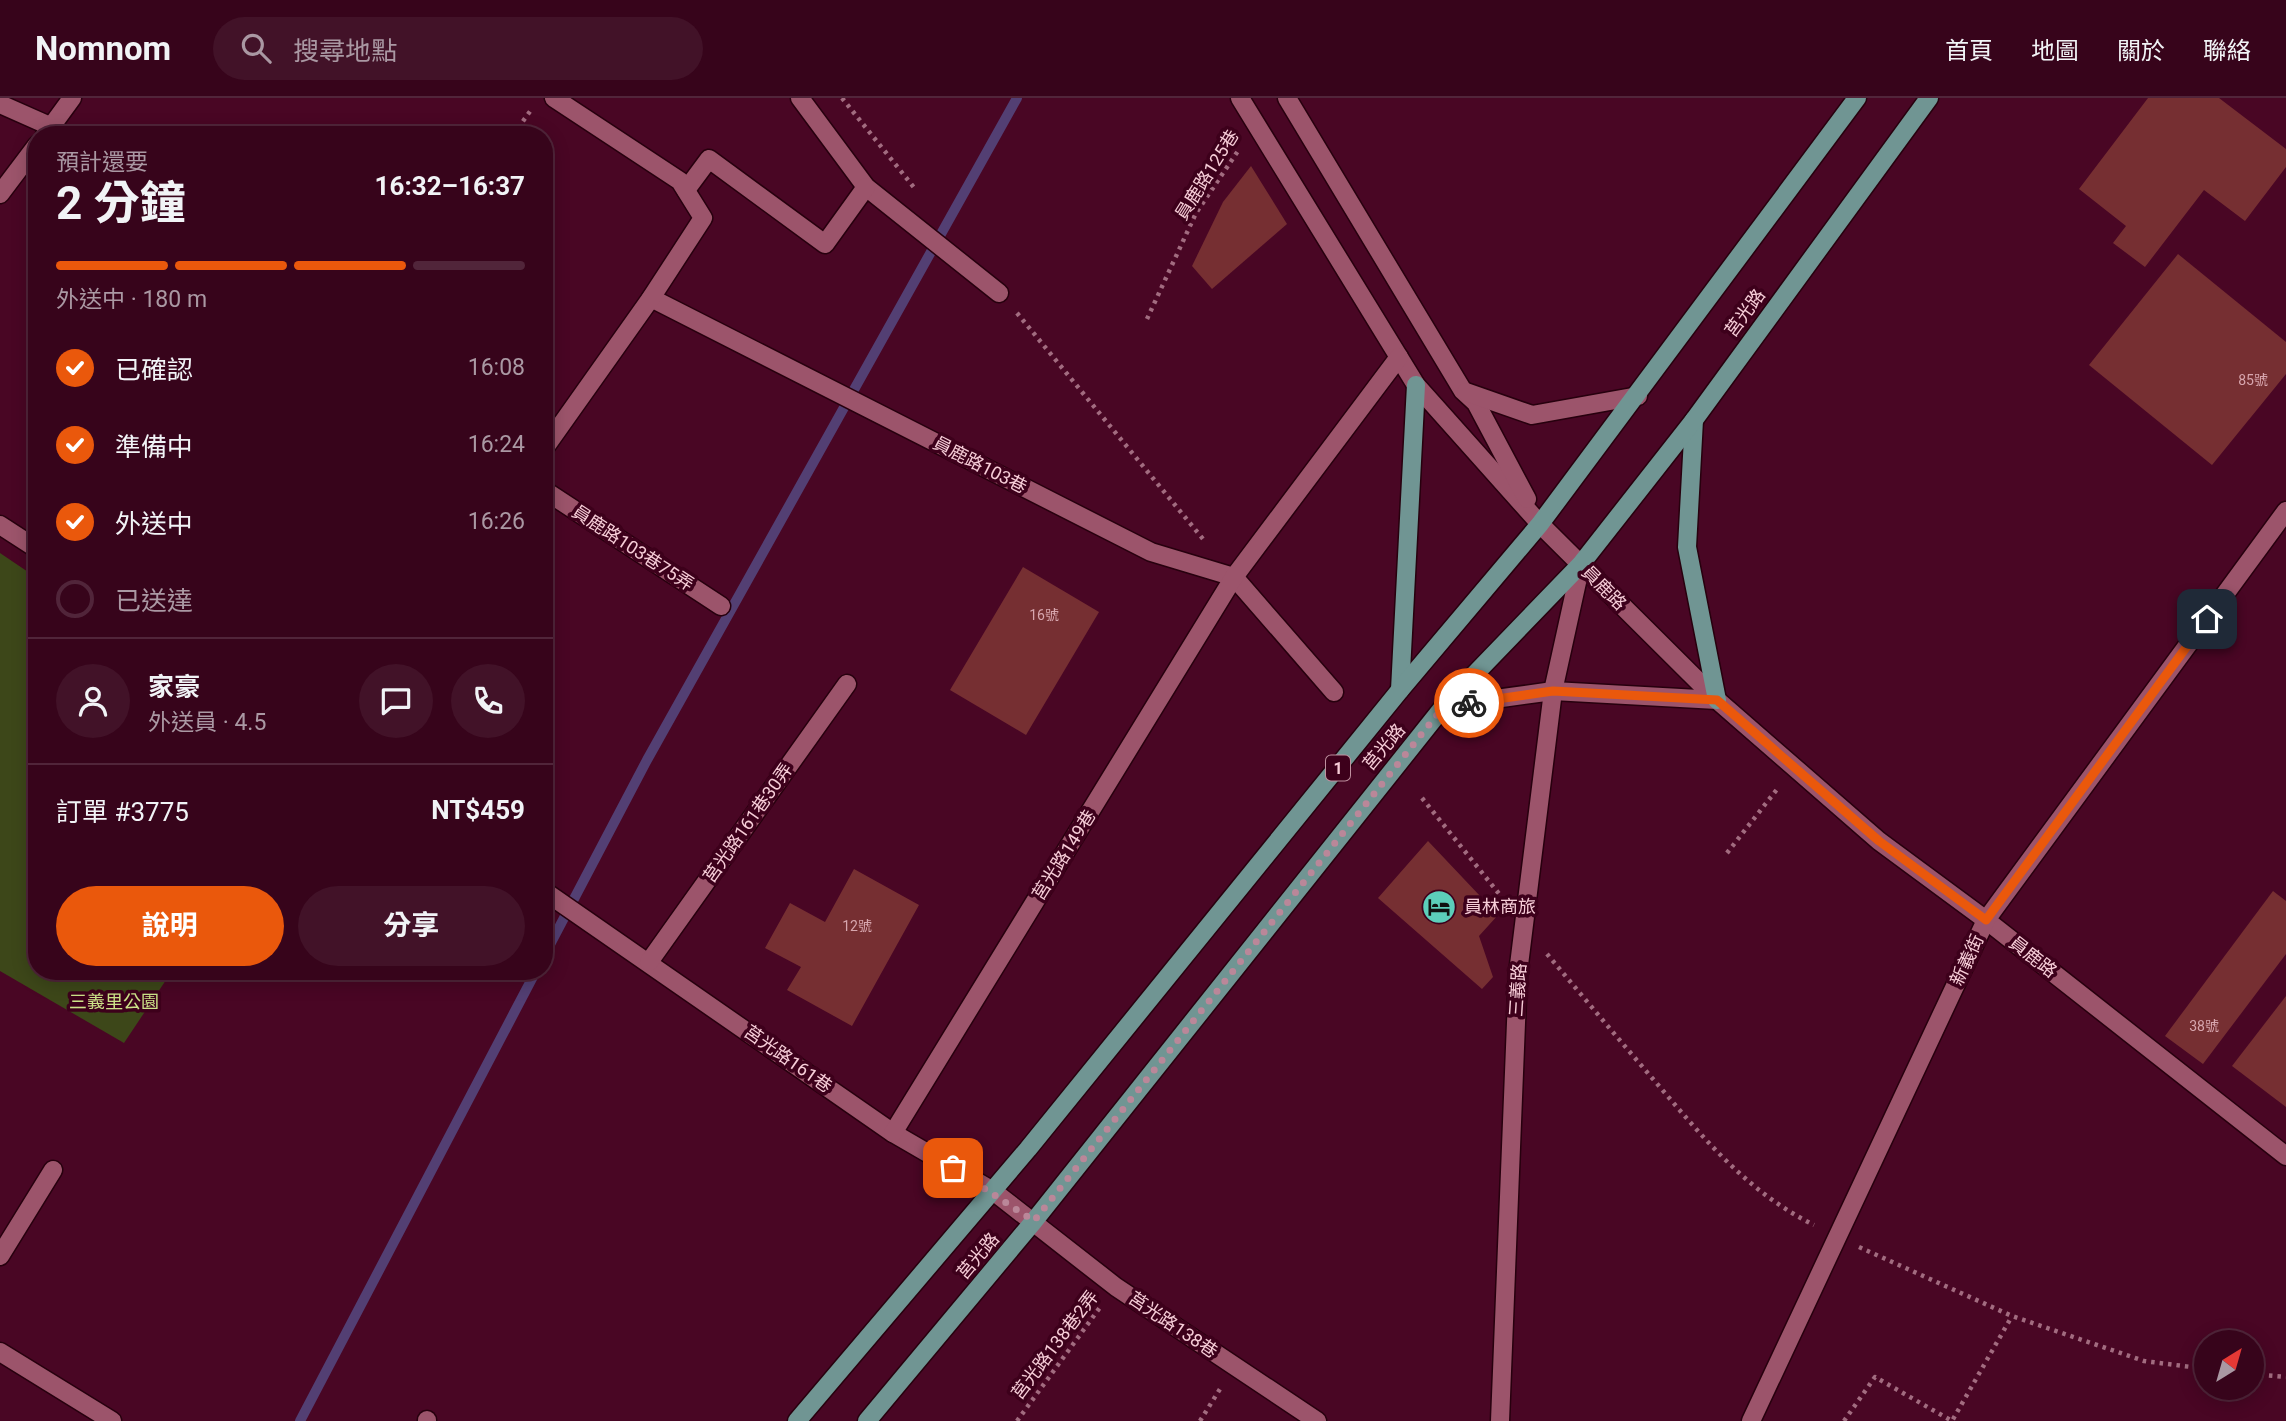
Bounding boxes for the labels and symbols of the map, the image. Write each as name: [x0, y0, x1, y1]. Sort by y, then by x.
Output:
street label: 員鹿路125巷: [1171, 126, 1243, 224]
street label: 莒光路: [1720, 285, 1769, 341]
house number: 85號: [2238, 372, 2268, 388]
street label: 員鹿路103巷: [930, 432, 1031, 497]
street label: 員鹿路103巷75弄: [569, 500, 698, 595]
street label: 員鹿路: [1578, 561, 1631, 614]
pin: [2177, 589, 2237, 649]
house number: 16號: [1029, 607, 1059, 623]
courier: [1434, 668, 1504, 738]
street label: 莒光路: [1358, 719, 1409, 774]
road number: 1: [1326, 755, 1350, 780]
street label: 莒光路161巷30弄: [699, 759, 797, 886]
street label: 莒光路149巷: [1028, 806, 1100, 904]
hotel icon: 員林商旅: [1420, 888, 1458, 926]
place label: 員林商旅: [1464, 896, 1536, 917]
house number: 12號: [842, 918, 872, 934]
street label: 新義街: [1946, 931, 1987, 989]
street label: 員鹿路: [2006, 932, 2061, 982]
street label: 三義路: [1505, 962, 1530, 1018]
park label: 三義里公園: [69, 991, 159, 1012]
house number: 38號: [2189, 1018, 2219, 1034]
street label: 莒光路161巷: [740, 1021, 836, 1097]
pin: [923, 1138, 983, 1198]
street label: 莒光路: [952, 1228, 1003, 1283]
street label: 莒光路138巷2弄: [1007, 1286, 1102, 1403]
street label: 莒光路138巷: [1125, 1287, 1222, 1362]
north arrow: [2194, 1330, 2264, 1400]

